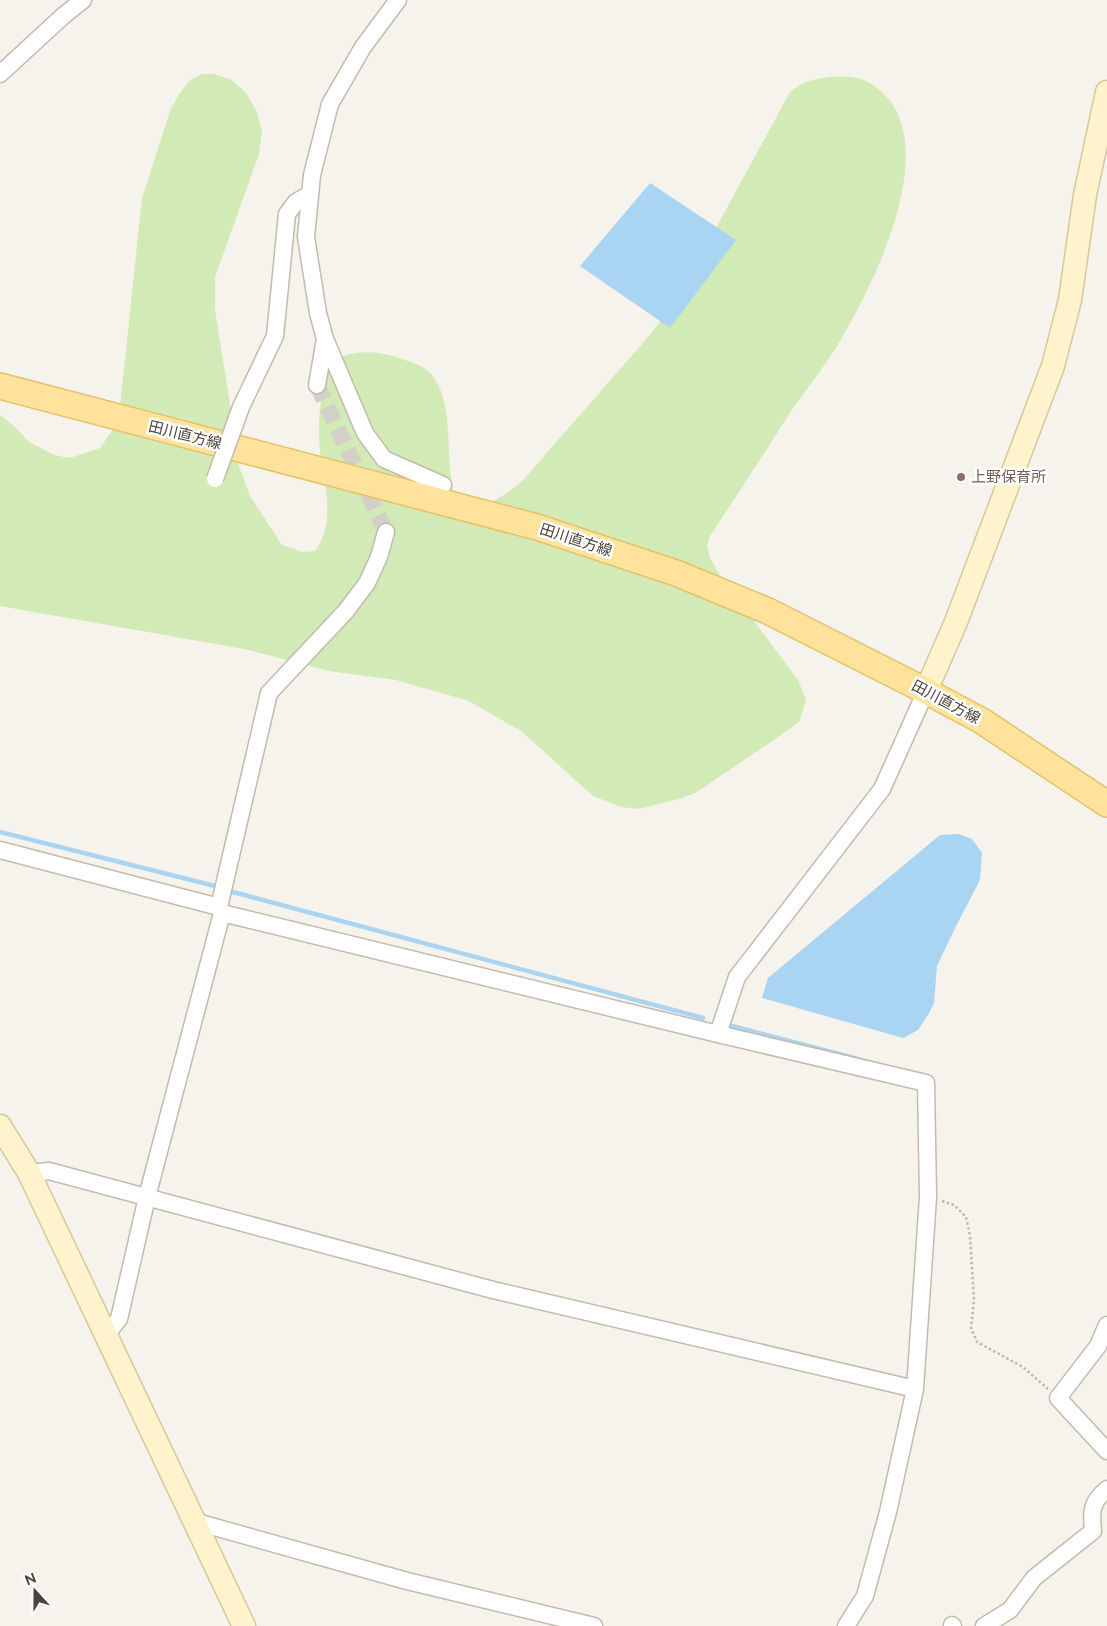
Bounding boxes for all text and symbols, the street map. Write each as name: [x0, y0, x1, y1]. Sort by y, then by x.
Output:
street label: 田川直方線: [146, 417, 224, 453]
place label: 上野保育所: [971, 468, 1046, 486]
marker: 上野保育所: [955, 471, 967, 483]
street label: 田川直方線: [538, 520, 614, 560]
street label: 田川直方線: [909, 676, 983, 728]
north arrow: [10, 1566, 60, 1616]
text: N: [22, 1569, 38, 1588]

